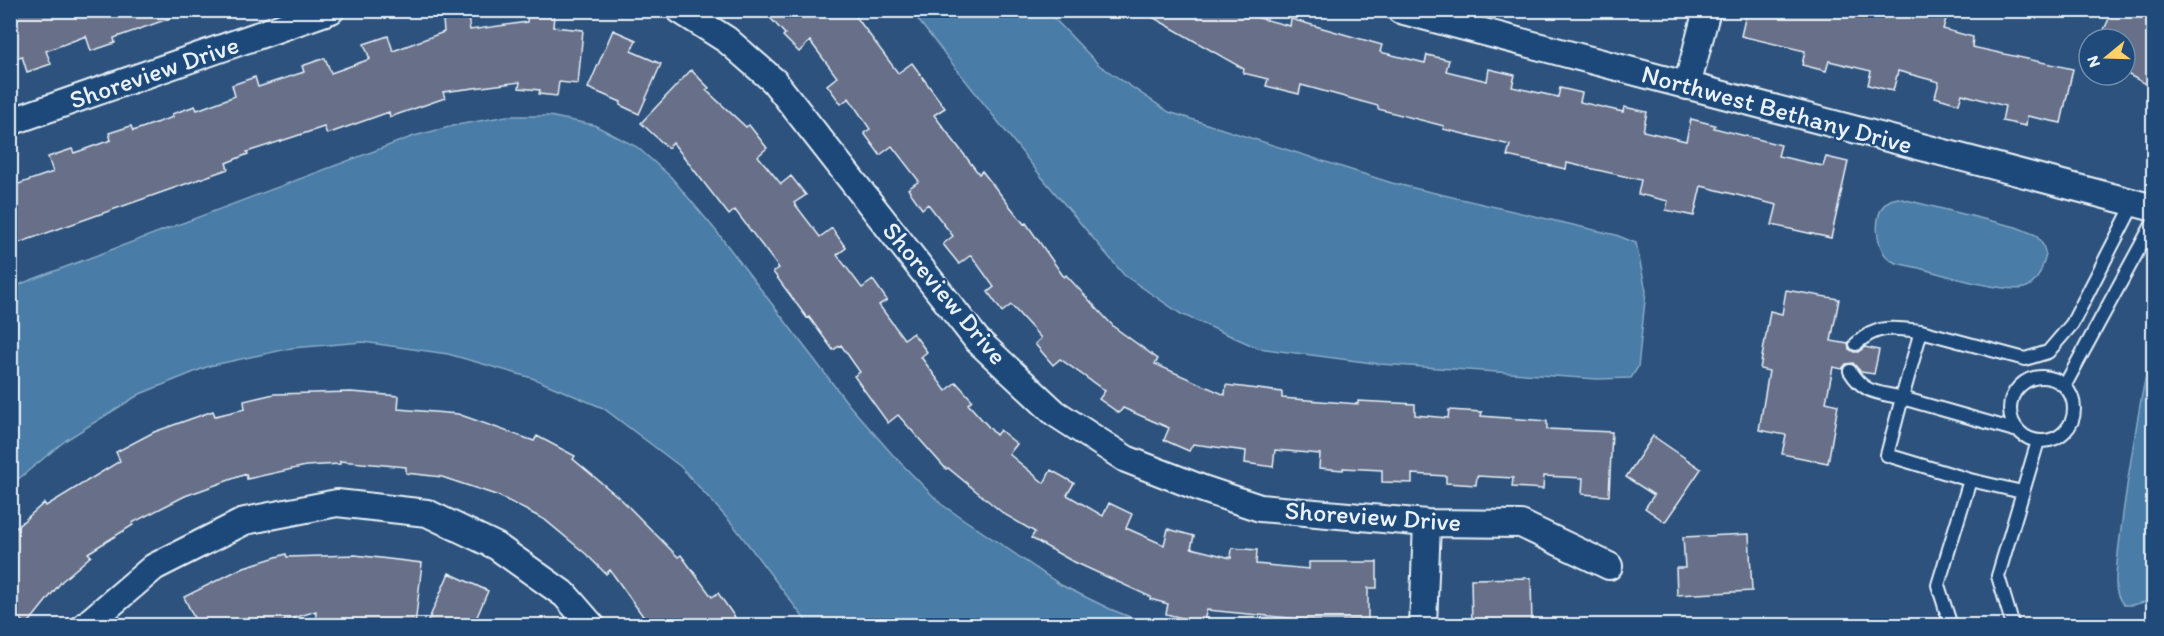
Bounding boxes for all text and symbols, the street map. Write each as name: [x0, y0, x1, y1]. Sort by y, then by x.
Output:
north arrow: [2077, 27, 2137, 87]
street label: Shoreview Drive: [65, 28, 243, 116]
text: N: [2083, 54, 2104, 70]
street label: Northwest Bethany Drive: [1638, 57, 1916, 161]
street label: Shoreview Drive: [876, 215, 1014, 371]
street label: Shoreview Drive: [1284, 494, 1462, 538]

